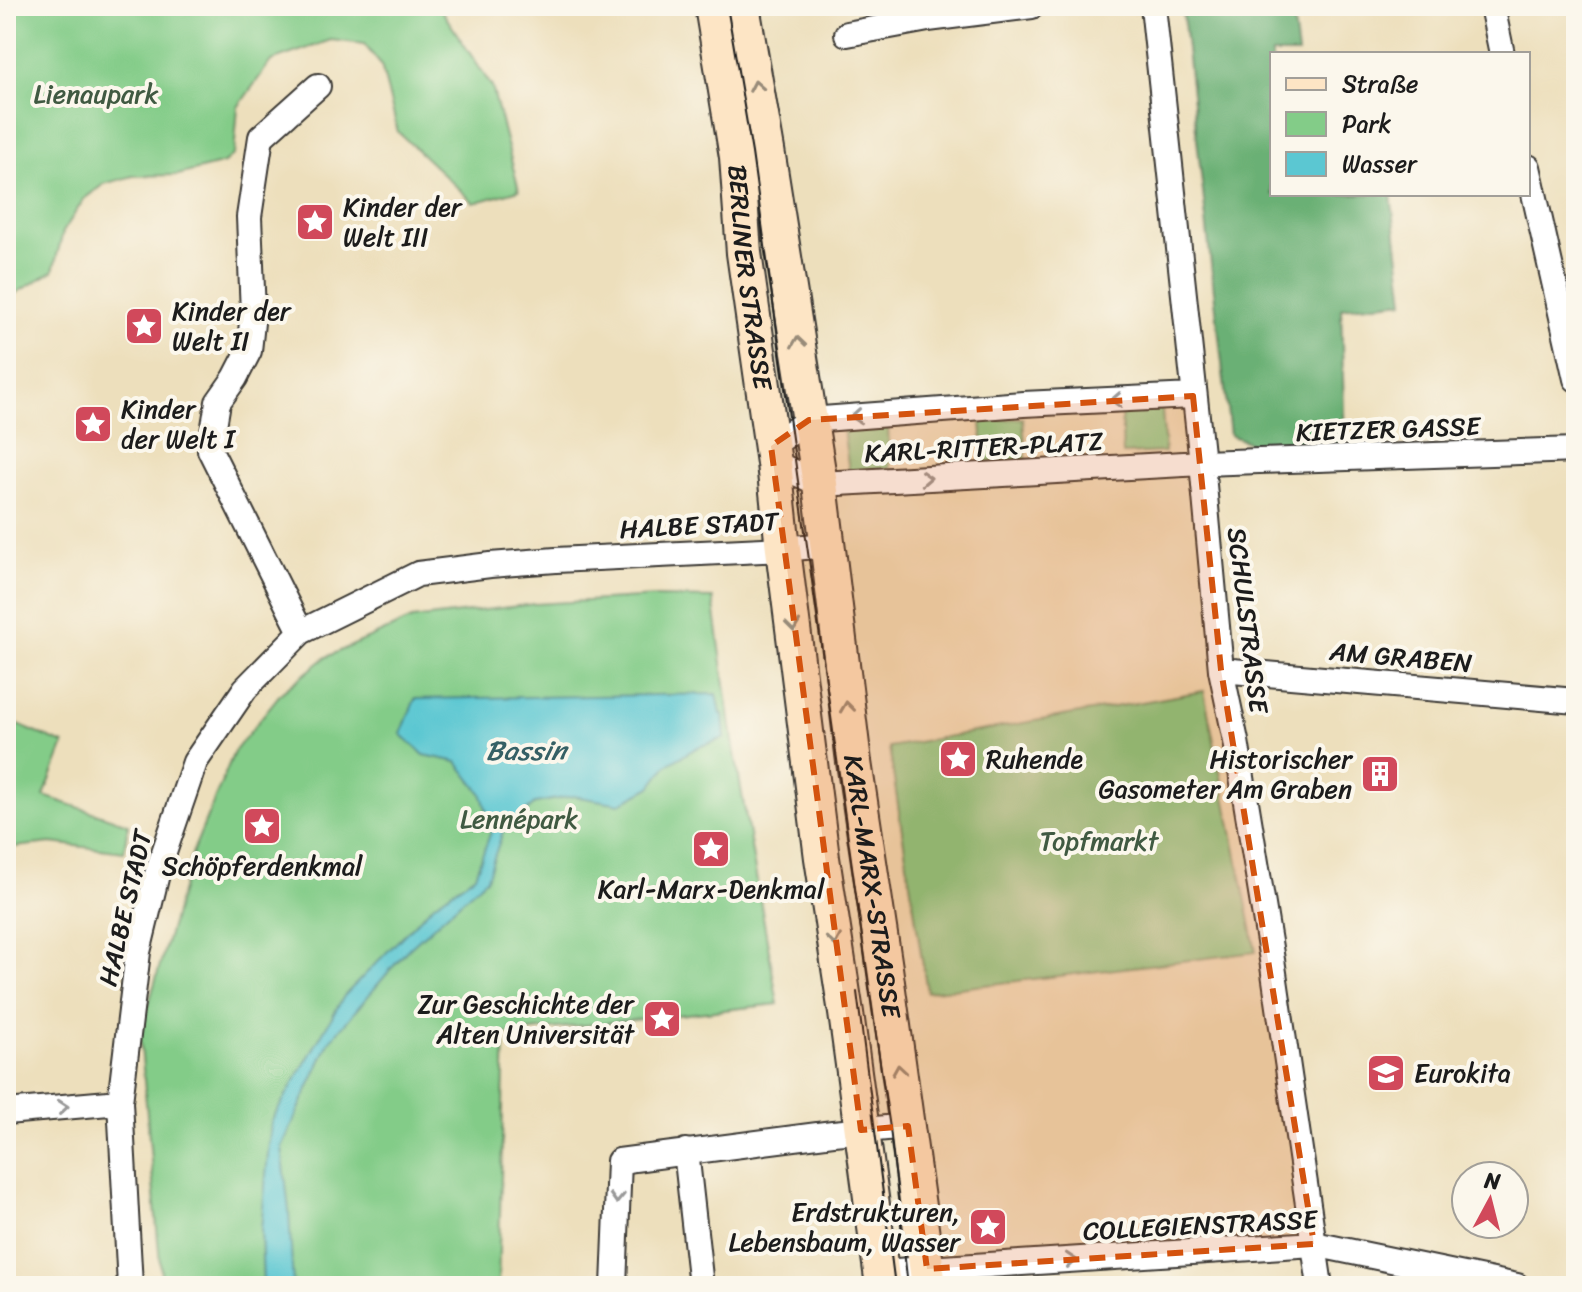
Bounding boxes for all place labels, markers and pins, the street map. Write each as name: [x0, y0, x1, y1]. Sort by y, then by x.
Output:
place label: Kinder der Welt III: [343, 184, 463, 260]
place icon: Kinder der Welt III: [294, 201, 336, 243]
place label: Kinder der Welt II: [172, 288, 292, 364]
place icon: Kinder der Welt II: [123, 305, 165, 347]
place label: Kinder der Welt I: [121, 386, 236, 462]
place icon: Kinder der Welt I: [72, 403, 114, 445]
place label: Ruhende: [986, 736, 1083, 782]
place label: Historischer Gasometer Am Graben: [1098, 736, 1353, 812]
place icon: Ruhende: [937, 738, 979, 780]
building icon: Historischer Gasometer Am Graben: [1359, 753, 1401, 795]
place icon: Schöpferdenkmal: [241, 805, 283, 847]
place icon: Karl-Marx-Denkmal: [690, 828, 732, 870]
place label: Schöpferdenkmal: [162, 843, 363, 889]
place label: Karl-Marx-Denkmal: [598, 866, 825, 912]
place label: Zur Geschichte der Alten Universität: [417, 981, 636, 1057]
place icon: Zur Geschichte der Alten Universität: [641, 998, 683, 1040]
place label: Eurokita: [1414, 1050, 1511, 1096]
school or university icon: Eurokita: [1365, 1052, 1407, 1094]
place label: Erdstrukturen, Lebensbaum, Wasser: [728, 1189, 961, 1265]
place icon: Erdstrukturen, Lebensbaum, Wasser: [967, 1206, 1009, 1248]

